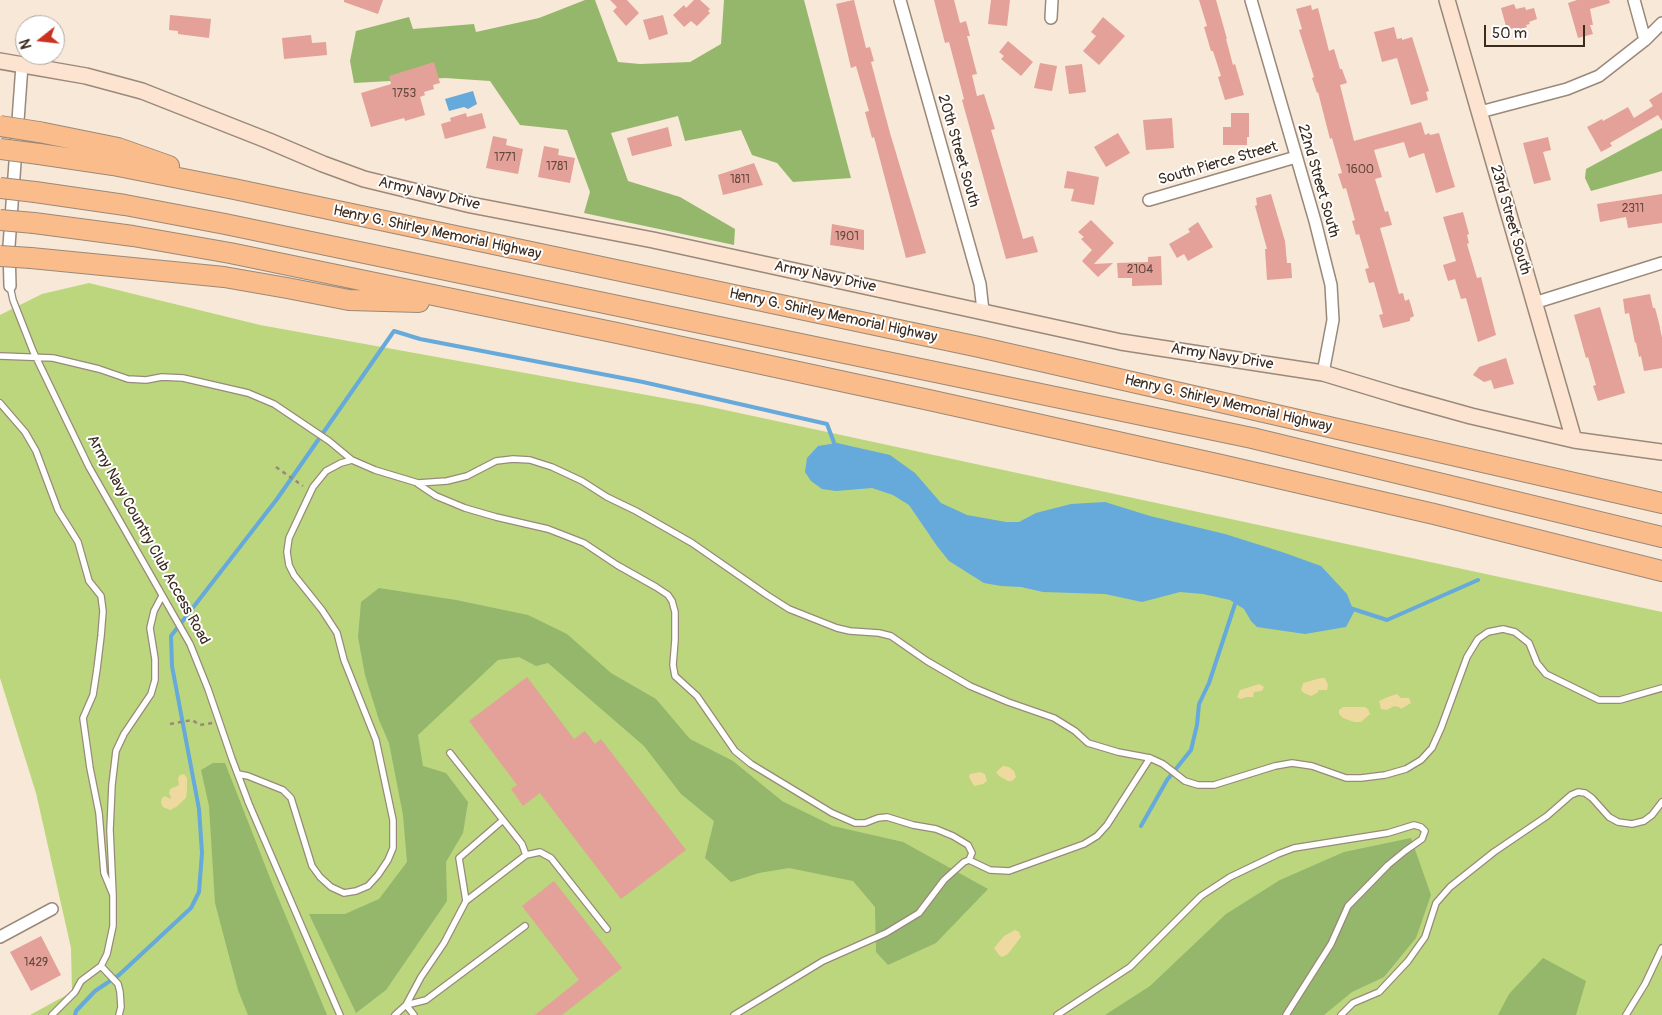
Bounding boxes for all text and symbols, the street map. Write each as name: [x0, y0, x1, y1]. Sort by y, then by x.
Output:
north arrow: [15, 15, 65, 65]
scale bar: [1487, 15, 1588, 47]
text: 50 m: [1492, 24, 1527, 43]
text: N: [17, 37, 36, 51]
house number: 1753: [392, 87, 416, 101]
street label: 20th Street South: [933, 93, 983, 209]
street label: 22nd Street South: [1293, 122, 1343, 240]
street label: South Pierce Street: [1156, 138, 1280, 190]
house number: 1771: [494, 151, 516, 165]
house number: 1781: [546, 160, 568, 174]
house number: 1600: [1346, 163, 1374, 177]
street label: 23rd Street South: [1486, 163, 1534, 277]
house number: 1811: [730, 173, 750, 187]
street label: Army Navy Drive: [376, 174, 482, 214]
street label: Henry G. Shirley Memorial Highway: [331, 202, 543, 264]
house number: 2311: [1622, 202, 1644, 216]
house number: 1901: [835, 230, 859, 244]
street label: Army Navy Drive: [772, 257, 878, 297]
house number: 2104: [1127, 263, 1153, 277]
street label: Henry G. Shirley Memorial Highway: [727, 285, 939, 347]
street label: Army Navy Drive: [1169, 340, 1275, 374]
street label: Henry G. Shirley Memorial Highway: [1123, 371, 1333, 437]
street label: Army Navy Country Club Access Road: [83, 432, 213, 648]
house number: 1429: [24, 956, 48, 970]

